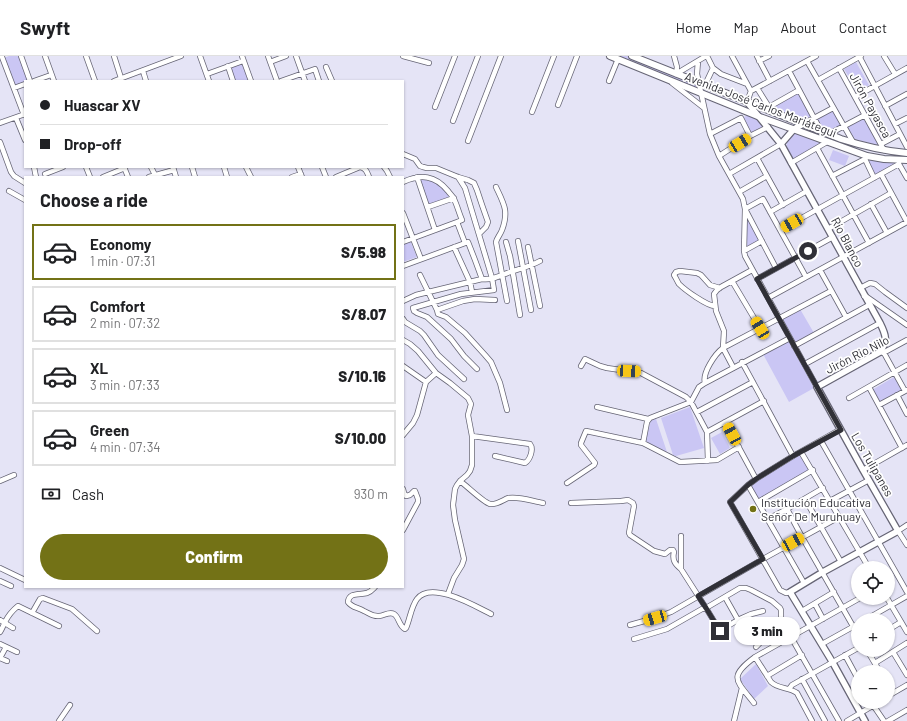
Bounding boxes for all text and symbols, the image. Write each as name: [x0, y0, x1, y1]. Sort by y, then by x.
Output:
text: Swyft: [20, 16, 70, 39]
text: Home: [676, 19, 712, 36]
text: Map: [734, 19, 758, 36]
text: About: [780, 19, 817, 36]
text: Contact: [839, 19, 887, 36]
street label: Avenida José Carlos Mariátegui: [683, 69, 839, 139]
street label: Jirón Payasca: [847, 70, 895, 140]
text: Huascar XV: [64, 96, 141, 114]
car: [727, 132, 753, 154]
text: Drop-off: [64, 135, 122, 153]
text: Choose a ride: [40, 189, 148, 211]
car: [779, 212, 805, 234]
street label: Río Blanco: [829, 215, 867, 269]
icon: car: [42, 234, 78, 270]
text: Economy: [90, 235, 151, 253]
route start: [799, 242, 817, 260]
text: S/5.98: [341, 243, 386, 261]
text: 1 min · 07:31: [90, 253, 155, 269]
icon: car: [42, 296, 78, 332]
text: Comfort: [90, 297, 145, 315]
text: S/8.07: [342, 305, 386, 323]
text: 2 min · 07:32: [90, 315, 160, 331]
car: [749, 315, 771, 341]
street label: Jirón Rio Nilo: [823, 332, 891, 376]
icon: car: [42, 358, 78, 394]
text: XL: [90, 359, 108, 377]
car: [617, 364, 641, 378]
text: S/10.16: [338, 367, 386, 385]
text: 3 min · 07:33: [90, 377, 160, 393]
icon: car: [42, 420, 78, 456]
text: Green: [90, 421, 129, 439]
car: [721, 421, 743, 447]
text: S/10.00: [335, 429, 386, 447]
street label: Los Tulipanes: [849, 430, 897, 499]
text: 4 min · 07:34: [90, 439, 161, 455]
icon: cash: [40, 483, 62, 505]
text: Cash: [72, 485, 104, 503]
text: 930 m: [354, 486, 388, 502]
place label: Institución Educativa Señor De Muruhuay: [761, 495, 871, 523]
marker: Institución Educativa Señor De Muruhuay: [748, 504, 758, 514]
car: [780, 531, 806, 553]
button: Confirm: [40, 534, 388, 580]
map controls: [851, 561, 895, 709]
button: locate: [851, 561, 895, 605]
car: [642, 609, 668, 627]
button: +: [851, 613, 895, 657]
callout: 3 min: [734, 617, 800, 645]
route end: [711, 622, 729, 640]
text: 3 min: [751, 623, 783, 639]
button: −: [851, 665, 895, 709]

